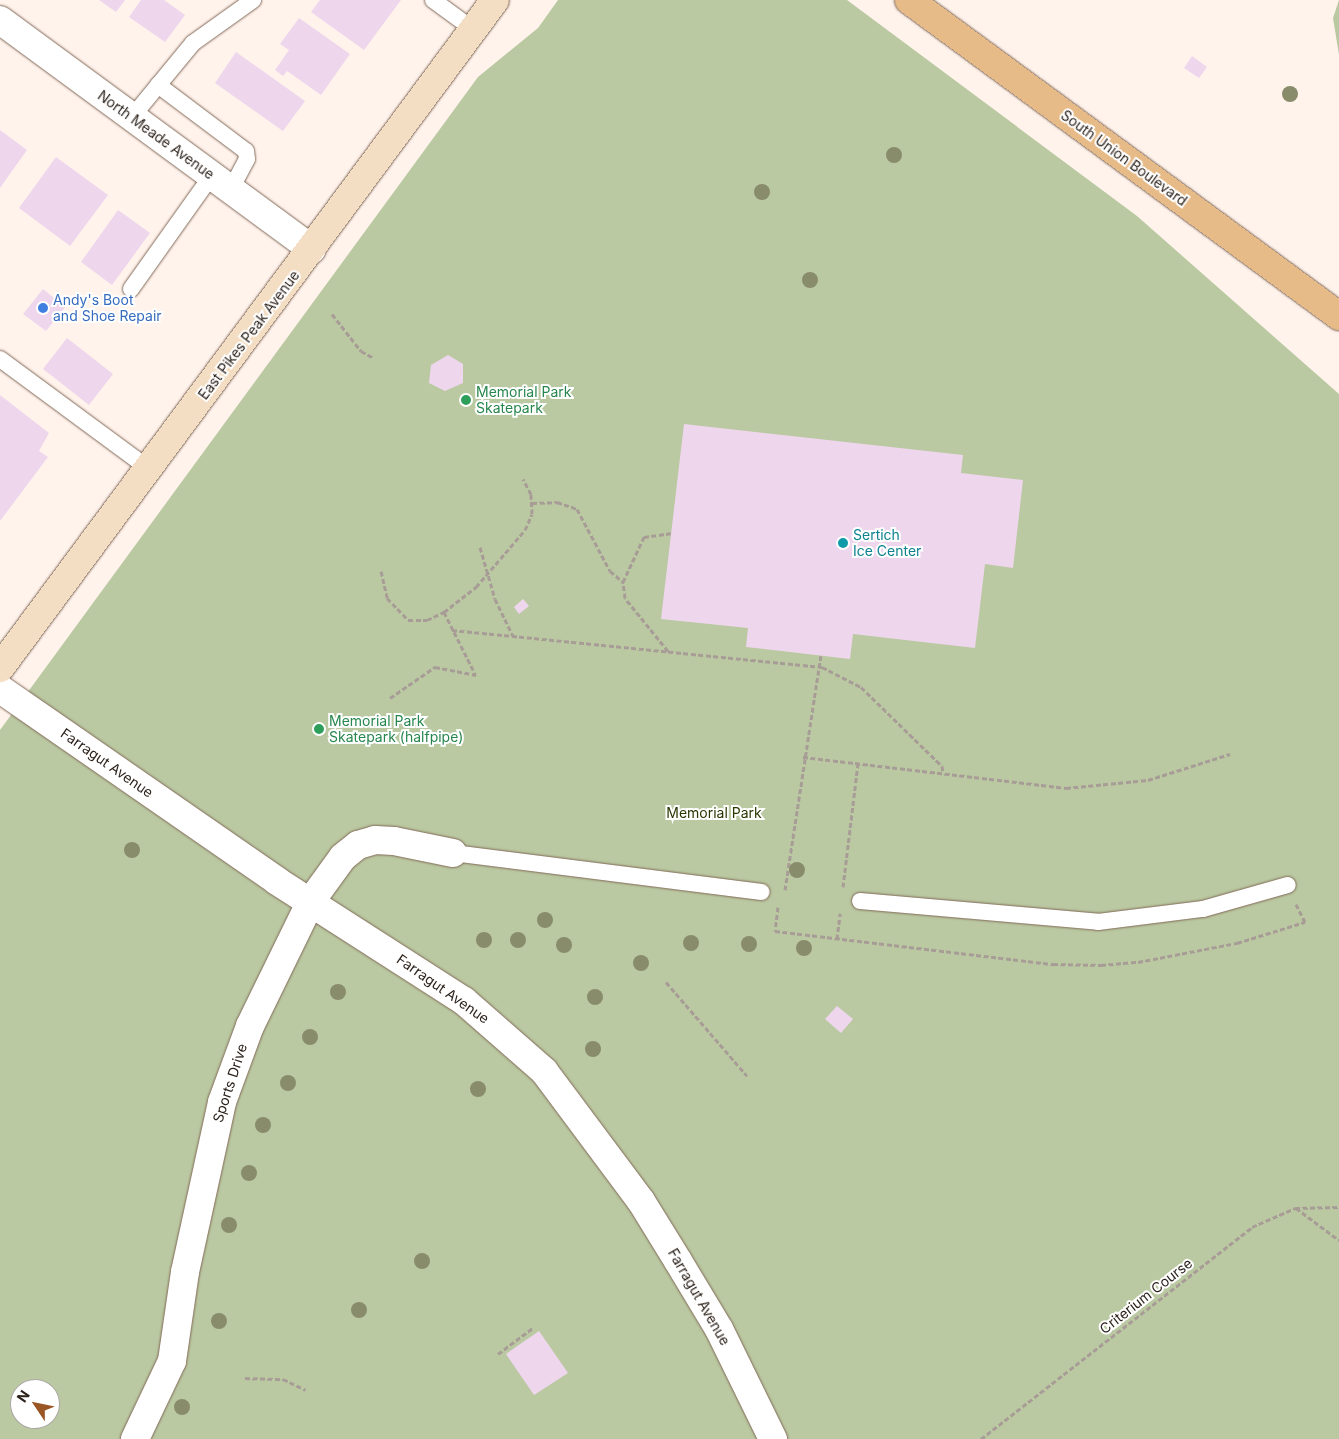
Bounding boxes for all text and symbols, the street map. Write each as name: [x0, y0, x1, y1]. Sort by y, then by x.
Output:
street label: North Meade Avenue: [94, 87, 218, 183]
street label: South Union Boulevard: [1058, 107, 1190, 209]
street label: East Pikes Peak Avenue: [195, 267, 303, 403]
place label: Andy's Boot and Shoe Repair: [53, 292, 162, 324]
marker: Andy's Boot and Shoe Repair: [37, 302, 49, 314]
place label: Memorial Park Skatepark: [476, 384, 572, 417]
marker: Memorial Park Skatepark: [460, 394, 472, 406]
place label: Sertich Ice Center: [853, 527, 921, 560]
marker: Sertich Ice Center: [837, 537, 849, 549]
place label: Memorial Park Skatepark (halfpipe): [329, 713, 463, 746]
marker: Memorial Park Skatepark (halfpipe): [313, 723, 325, 735]
street label: Farragut Avenue: [58, 725, 156, 801]
park label: Memorial Park: [666, 805, 762, 821]
street label: Farragut Avenue: [394, 951, 492, 1027]
street label: Sports Drive: [209, 1041, 251, 1125]
street label: Farragut Avenue: [664, 1246, 734, 1348]
street label: Criterium Course: [1096, 1255, 1196, 1337]
north arrow: [10, 1379, 60, 1429]
text: N: [13, 1387, 33, 1405]

